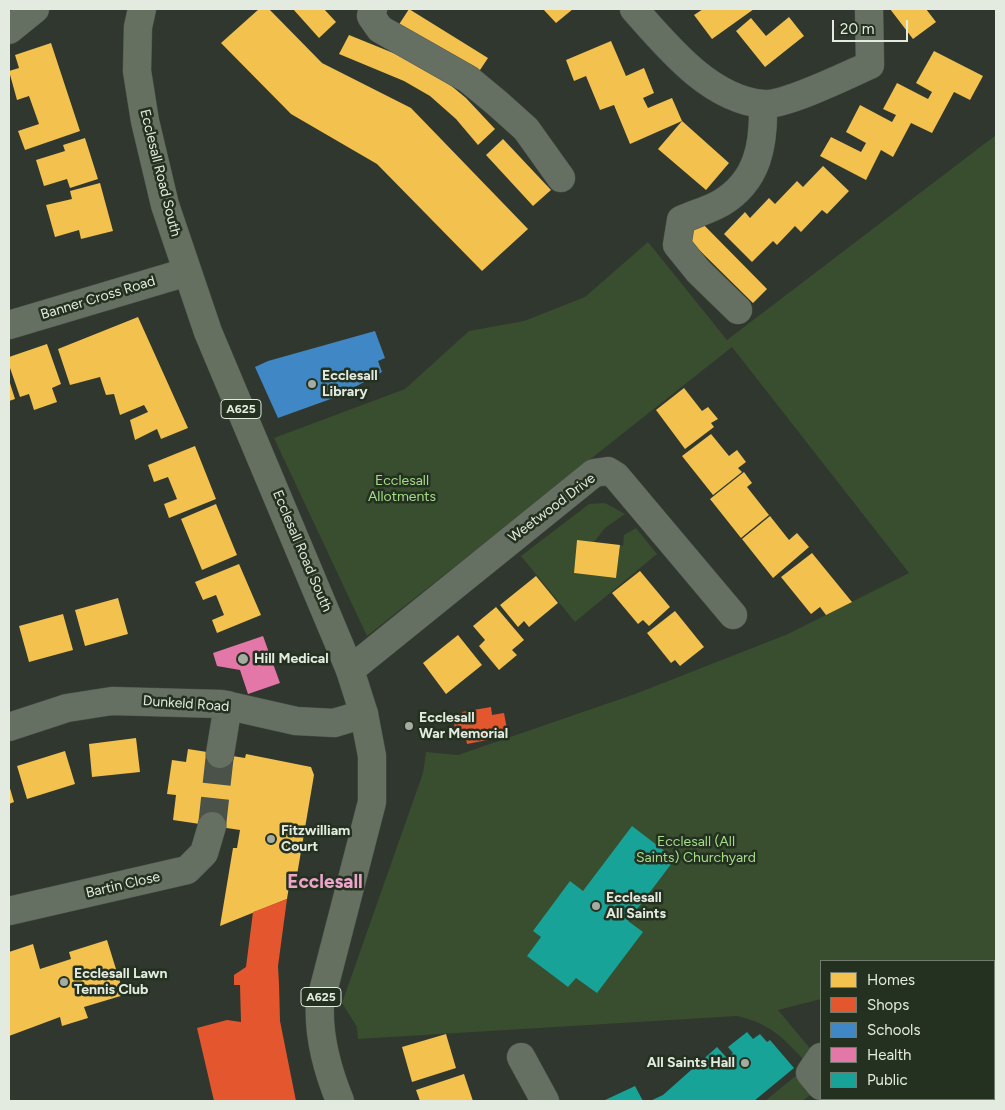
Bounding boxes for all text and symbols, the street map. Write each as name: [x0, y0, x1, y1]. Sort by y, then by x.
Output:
scale bar: [835, 10, 911, 42]
text: 20 m: [840, 20, 874, 38]
street label: Ecclesall Road South: [136, 108, 184, 238]
street label: Banner Cross Road: [39, 273, 157, 323]
place label: Ecclesall Library: [322, 368, 378, 401]
marker: Ecclesall Library: [306, 378, 318, 390]
road number: A625: [221, 399, 261, 418]
street label: Weetwood Drive: [505, 470, 599, 546]
park label: Ecclesall Allotments: [368, 473, 436, 506]
street label: Ecclesall Road South: [269, 488, 335, 614]
place label: Hill Medical: [254, 651, 329, 667]
marker: Hill Medical: [236, 652, 250, 666]
street label: Dunkeld Road: [142, 693, 230, 715]
place label: Ecclesall War Memorial: [419, 710, 508, 742]
marker: Ecclesall War Memorial: [403, 720, 415, 732]
place label: Fitzwilliam Court: [281, 823, 350, 856]
marker: Fitzwilliam Court: [265, 833, 277, 845]
park label: Ecclesall (All Saints) Churchyard: [636, 834, 756, 866]
street label: Bartin Close: [84, 868, 162, 902]
district label: Ecclesall: [287, 871, 363, 893]
place label: Ecclesall All Saints: [606, 890, 666, 922]
marker: Ecclesall All Saints: [590, 900, 602, 912]
legend: [820, 960, 995, 1100]
place label: Ecclesall Lawn Tennis Club: [74, 966, 167, 999]
text: Homes: [867, 971, 915, 989]
marker: Ecclesall Lawn Tennis Club: [58, 976, 70, 988]
road number: A625: [301, 988, 341, 1006]
text: Shops: [867, 996, 909, 1014]
text: Schools: [867, 1021, 920, 1039]
text: Health: [867, 1046, 911, 1064]
place label: All Saints Hall: [647, 1055, 735, 1071]
marker: All Saints Hall: [739, 1057, 751, 1069]
text: Public: [867, 1071, 908, 1089]

